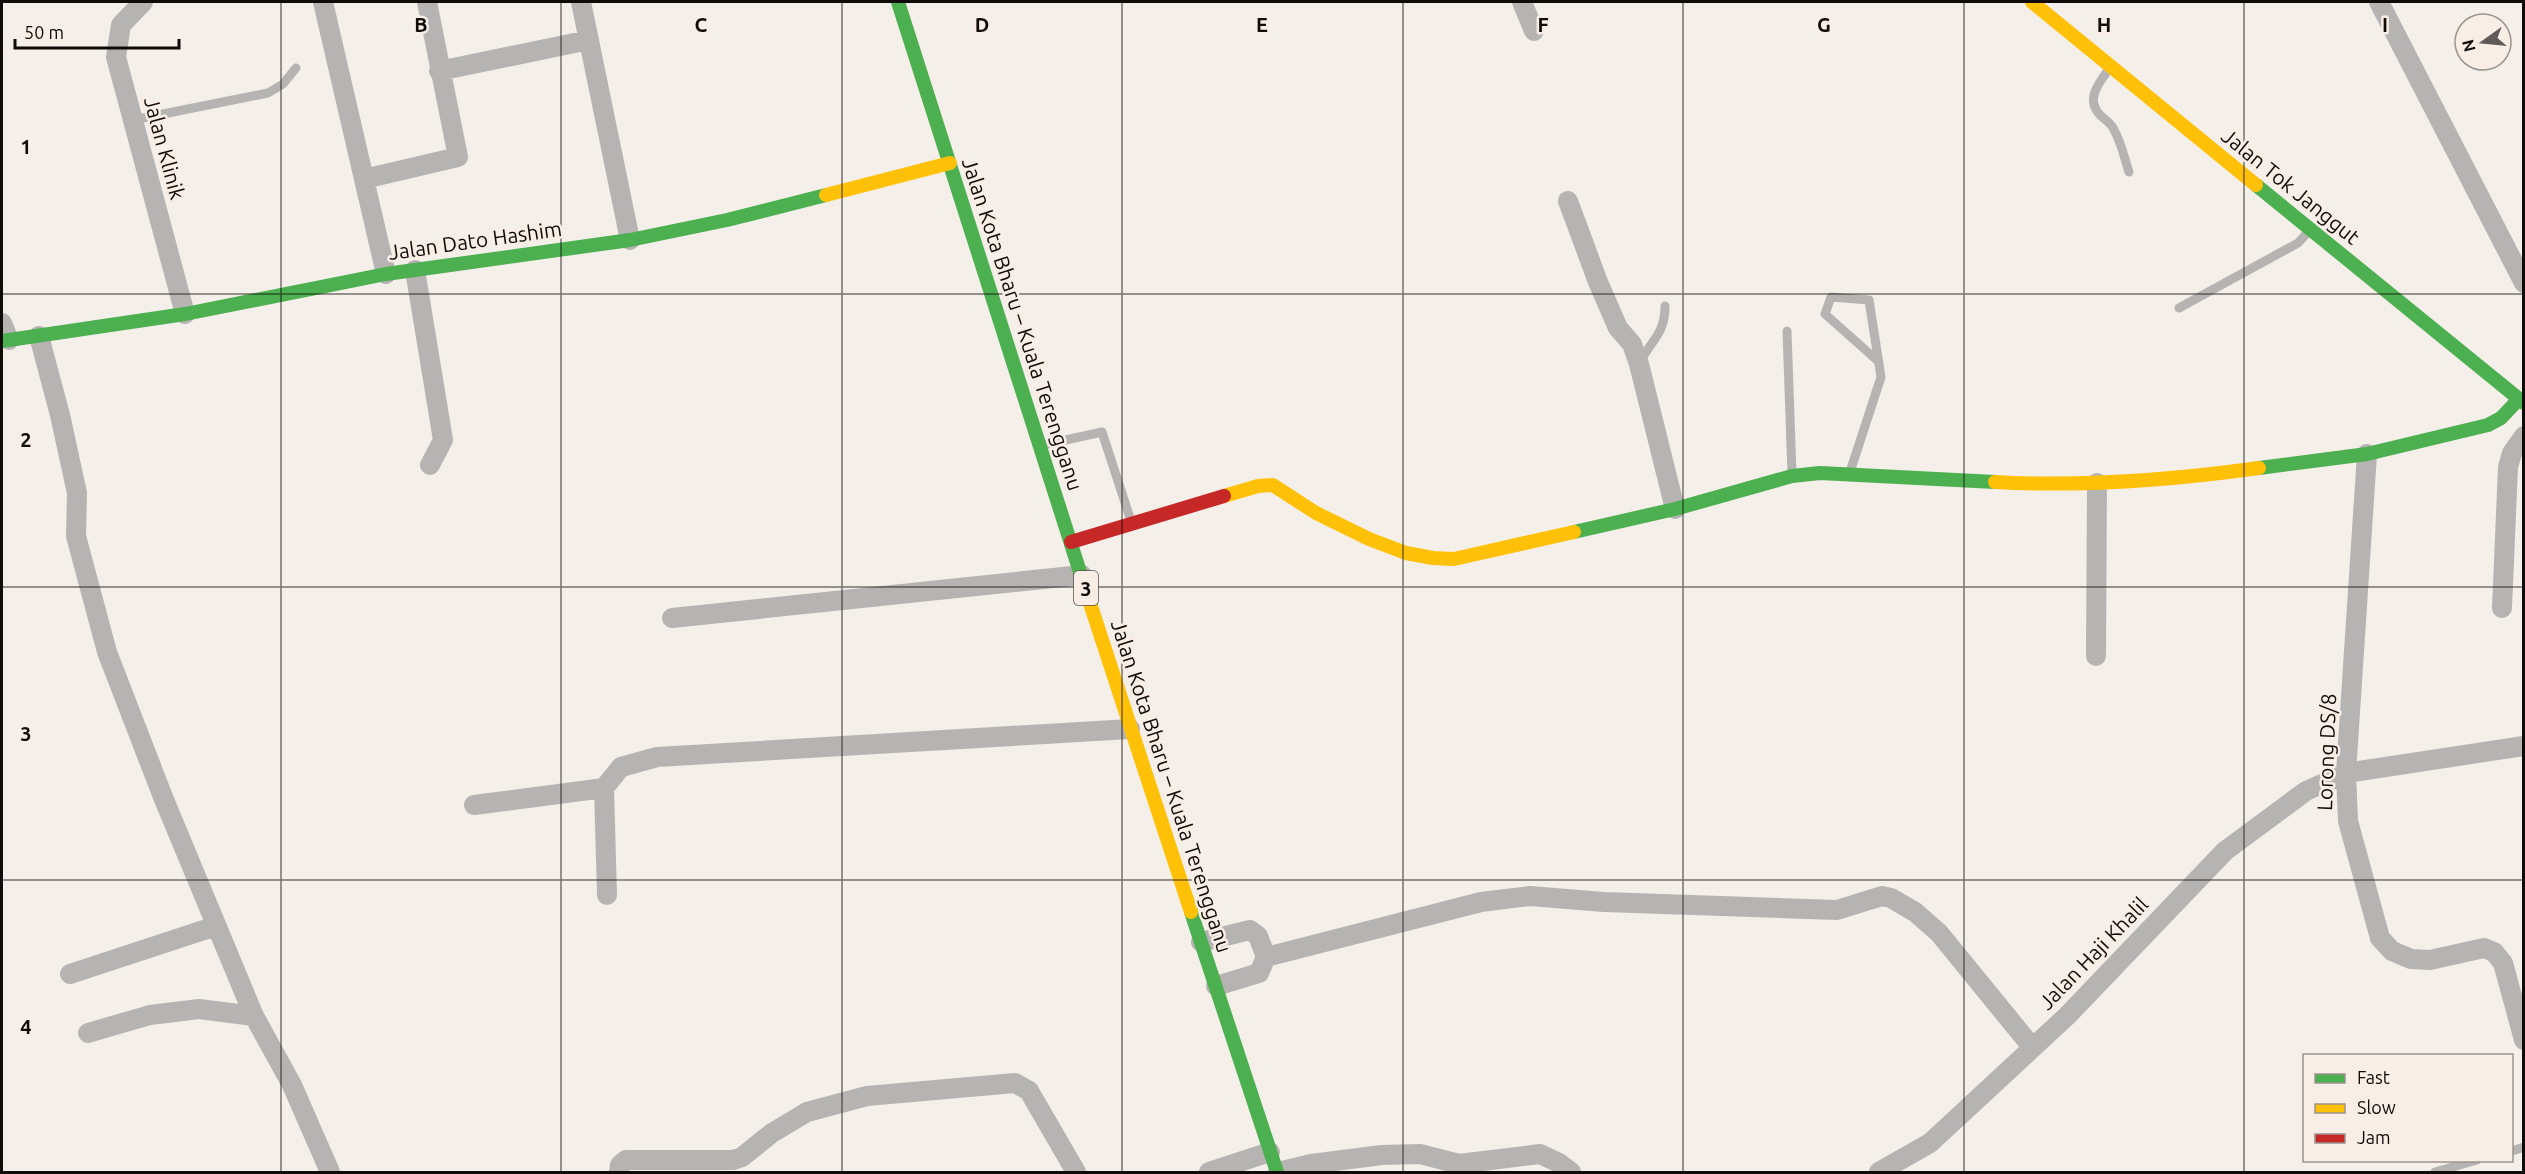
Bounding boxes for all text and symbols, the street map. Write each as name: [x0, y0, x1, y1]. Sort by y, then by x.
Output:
scale bar: [15, 12, 178, 50]
north arrow: [2453, 12, 2513, 72]
text: B: [414, 13, 428, 36]
text: C: [695, 13, 708, 36]
text: D: [975, 13, 989, 36]
text: E: [1256, 13, 1268, 36]
text: F: [1537, 13, 1549, 36]
text: G: [1817, 13, 1831, 36]
text: H: [2097, 13, 2111, 36]
text: I: [2382, 13, 2388, 36]
text: 50 m: [24, 22, 64, 42]
text: N: [2458, 38, 2479, 54]
street label: Jalan Klinik: [140, 94, 190, 202]
street label: Jalan Tok Janggut: [2217, 123, 2365, 249]
text: 1: [20, 135, 32, 158]
street label: Jalan Kota Bharu – Kuala Terengganu: [958, 155, 1088, 493]
street label: Jalan Dato Hashim: [387, 216, 563, 264]
text: 2: [20, 428, 32, 451]
road number: 3: [1074, 571, 1098, 605]
street label: Jalan Kota Bharu – Kuala Terengganu: [1107, 617, 1237, 955]
street label: Lorong DS/8: [2312, 693, 2340, 811]
text: 3: [20, 722, 32, 745]
street label: Jalan Haji Khalil: [2034, 892, 2152, 1014]
text: 4: [20, 1015, 32, 1038]
legend: [2303, 1054, 2513, 1162]
text: Fast: [2357, 1067, 2390, 1087]
text: Slow: [2357, 1097, 2396, 1117]
text: Jam: [2357, 1127, 2391, 1147]

